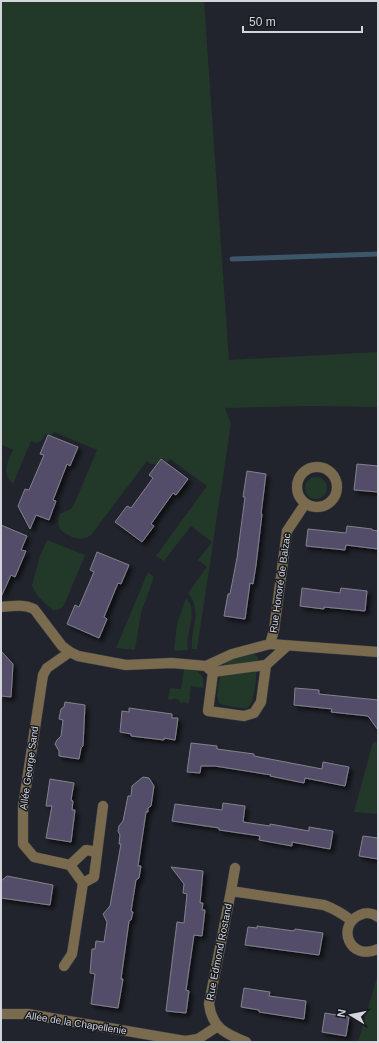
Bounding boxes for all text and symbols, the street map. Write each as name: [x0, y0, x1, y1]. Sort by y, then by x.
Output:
scale bar: [243, 8, 362, 34]
text: 50 m: [249, 15, 276, 29]
street label: Rue Honoré de Balzac: [268, 532, 292, 634]
street label: Allée George Sand: [18, 725, 40, 811]
street label: Rue Edmond Rostand: [204, 903, 234, 1001]
north arrow: [331, 995, 371, 1035]
text: N: [335, 1008, 348, 1018]
street label: Allée de la Chapellenie: [25, 1010, 128, 1037]

